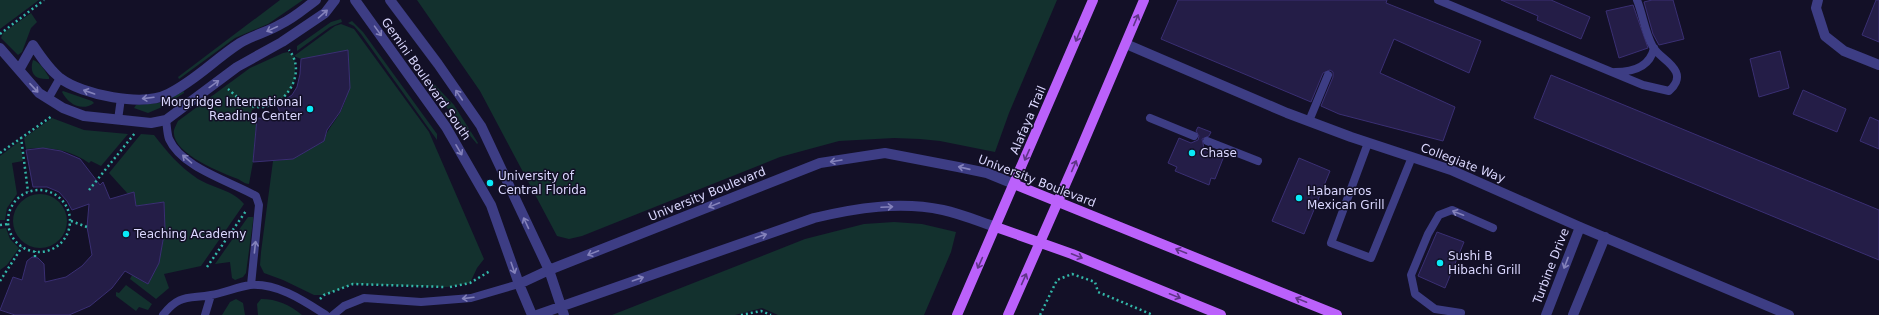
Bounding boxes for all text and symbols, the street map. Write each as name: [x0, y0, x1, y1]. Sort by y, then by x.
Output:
one-way arrow: [317, 9, 328, 18]
street label: Gemini Boulevard South: [378, 15, 474, 143]
one-way arrow: [1132, 15, 1140, 27]
one-way arrow: [266, 26, 278, 33]
one-way arrow: [374, 26, 382, 37]
one-way arrow: [1074, 29, 1081, 41]
one-way arrow: [208, 80, 219, 88]
one-way arrow: [30, 83, 39, 93]
street label: Alafaya Trail: [1007, 84, 1049, 156]
one-way arrow: [83, 88, 96, 95]
one-way arrow: [455, 90, 463, 101]
one-way arrow: [142, 94, 155, 102]
place label: Morgridge International Reading Center: [161, 95, 302, 123]
marker: Morgridge International Reading Center: [305, 104, 315, 114]
street label: Collegiate Way: [1419, 140, 1507, 186]
one-way arrow: [456, 144, 464, 156]
place label: Chase: [1200, 146, 1237, 160]
marker: Chase: [1187, 148, 1197, 158]
one-way arrow: [1023, 149, 1030, 161]
street label: University Boulevard: [976, 152, 1098, 210]
one-way arrow: [182, 154, 193, 163]
one-way arrow: [830, 157, 843, 165]
one-way arrow: [1071, 160, 1078, 172]
street label: University Boulevard: [646, 164, 768, 224]
one-way arrow: [958, 164, 971, 171]
place label: University of Central Florida: [498, 169, 586, 197]
marker: University of Central Florida: [485, 178, 495, 188]
place label: Habaneros Mexican Grill: [1307, 184, 1385, 212]
marker: Habaneros Mexican Grill: [1294, 193, 1304, 203]
one-way arrow: [709, 202, 721, 210]
one-way arrow: [880, 203, 893, 210]
one-way arrow: [1452, 208, 1464, 216]
one-way arrow: [522, 217, 529, 229]
street label: Turbine Drive: [1530, 226, 1572, 307]
place label: Teaching Academy: [133, 227, 246, 241]
marker: Teaching Academy: [121, 229, 131, 239]
one-way arrow: [755, 232, 767, 240]
one-way arrow: [251, 241, 258, 254]
one-way arrow: [1175, 247, 1187, 255]
one-way arrow: [588, 249, 600, 257]
place label: Sushi B Hibachi Grill: [1448, 249, 1521, 277]
one-way arrow: [1070, 252, 1082, 260]
one-way arrow: [976, 256, 983, 268]
one-way arrow: [1561, 257, 1569, 269]
marker: Sushi B Hibachi Grill: [1435, 258, 1445, 268]
one-way arrow: [510, 261, 517, 274]
one-way arrow: [1021, 274, 1028, 286]
one-way arrow: [632, 275, 645, 282]
one-way arrow: [1169, 293, 1181, 301]
one-way arrow: [462, 294, 475, 302]
one-way arrow: [1295, 296, 1307, 304]

